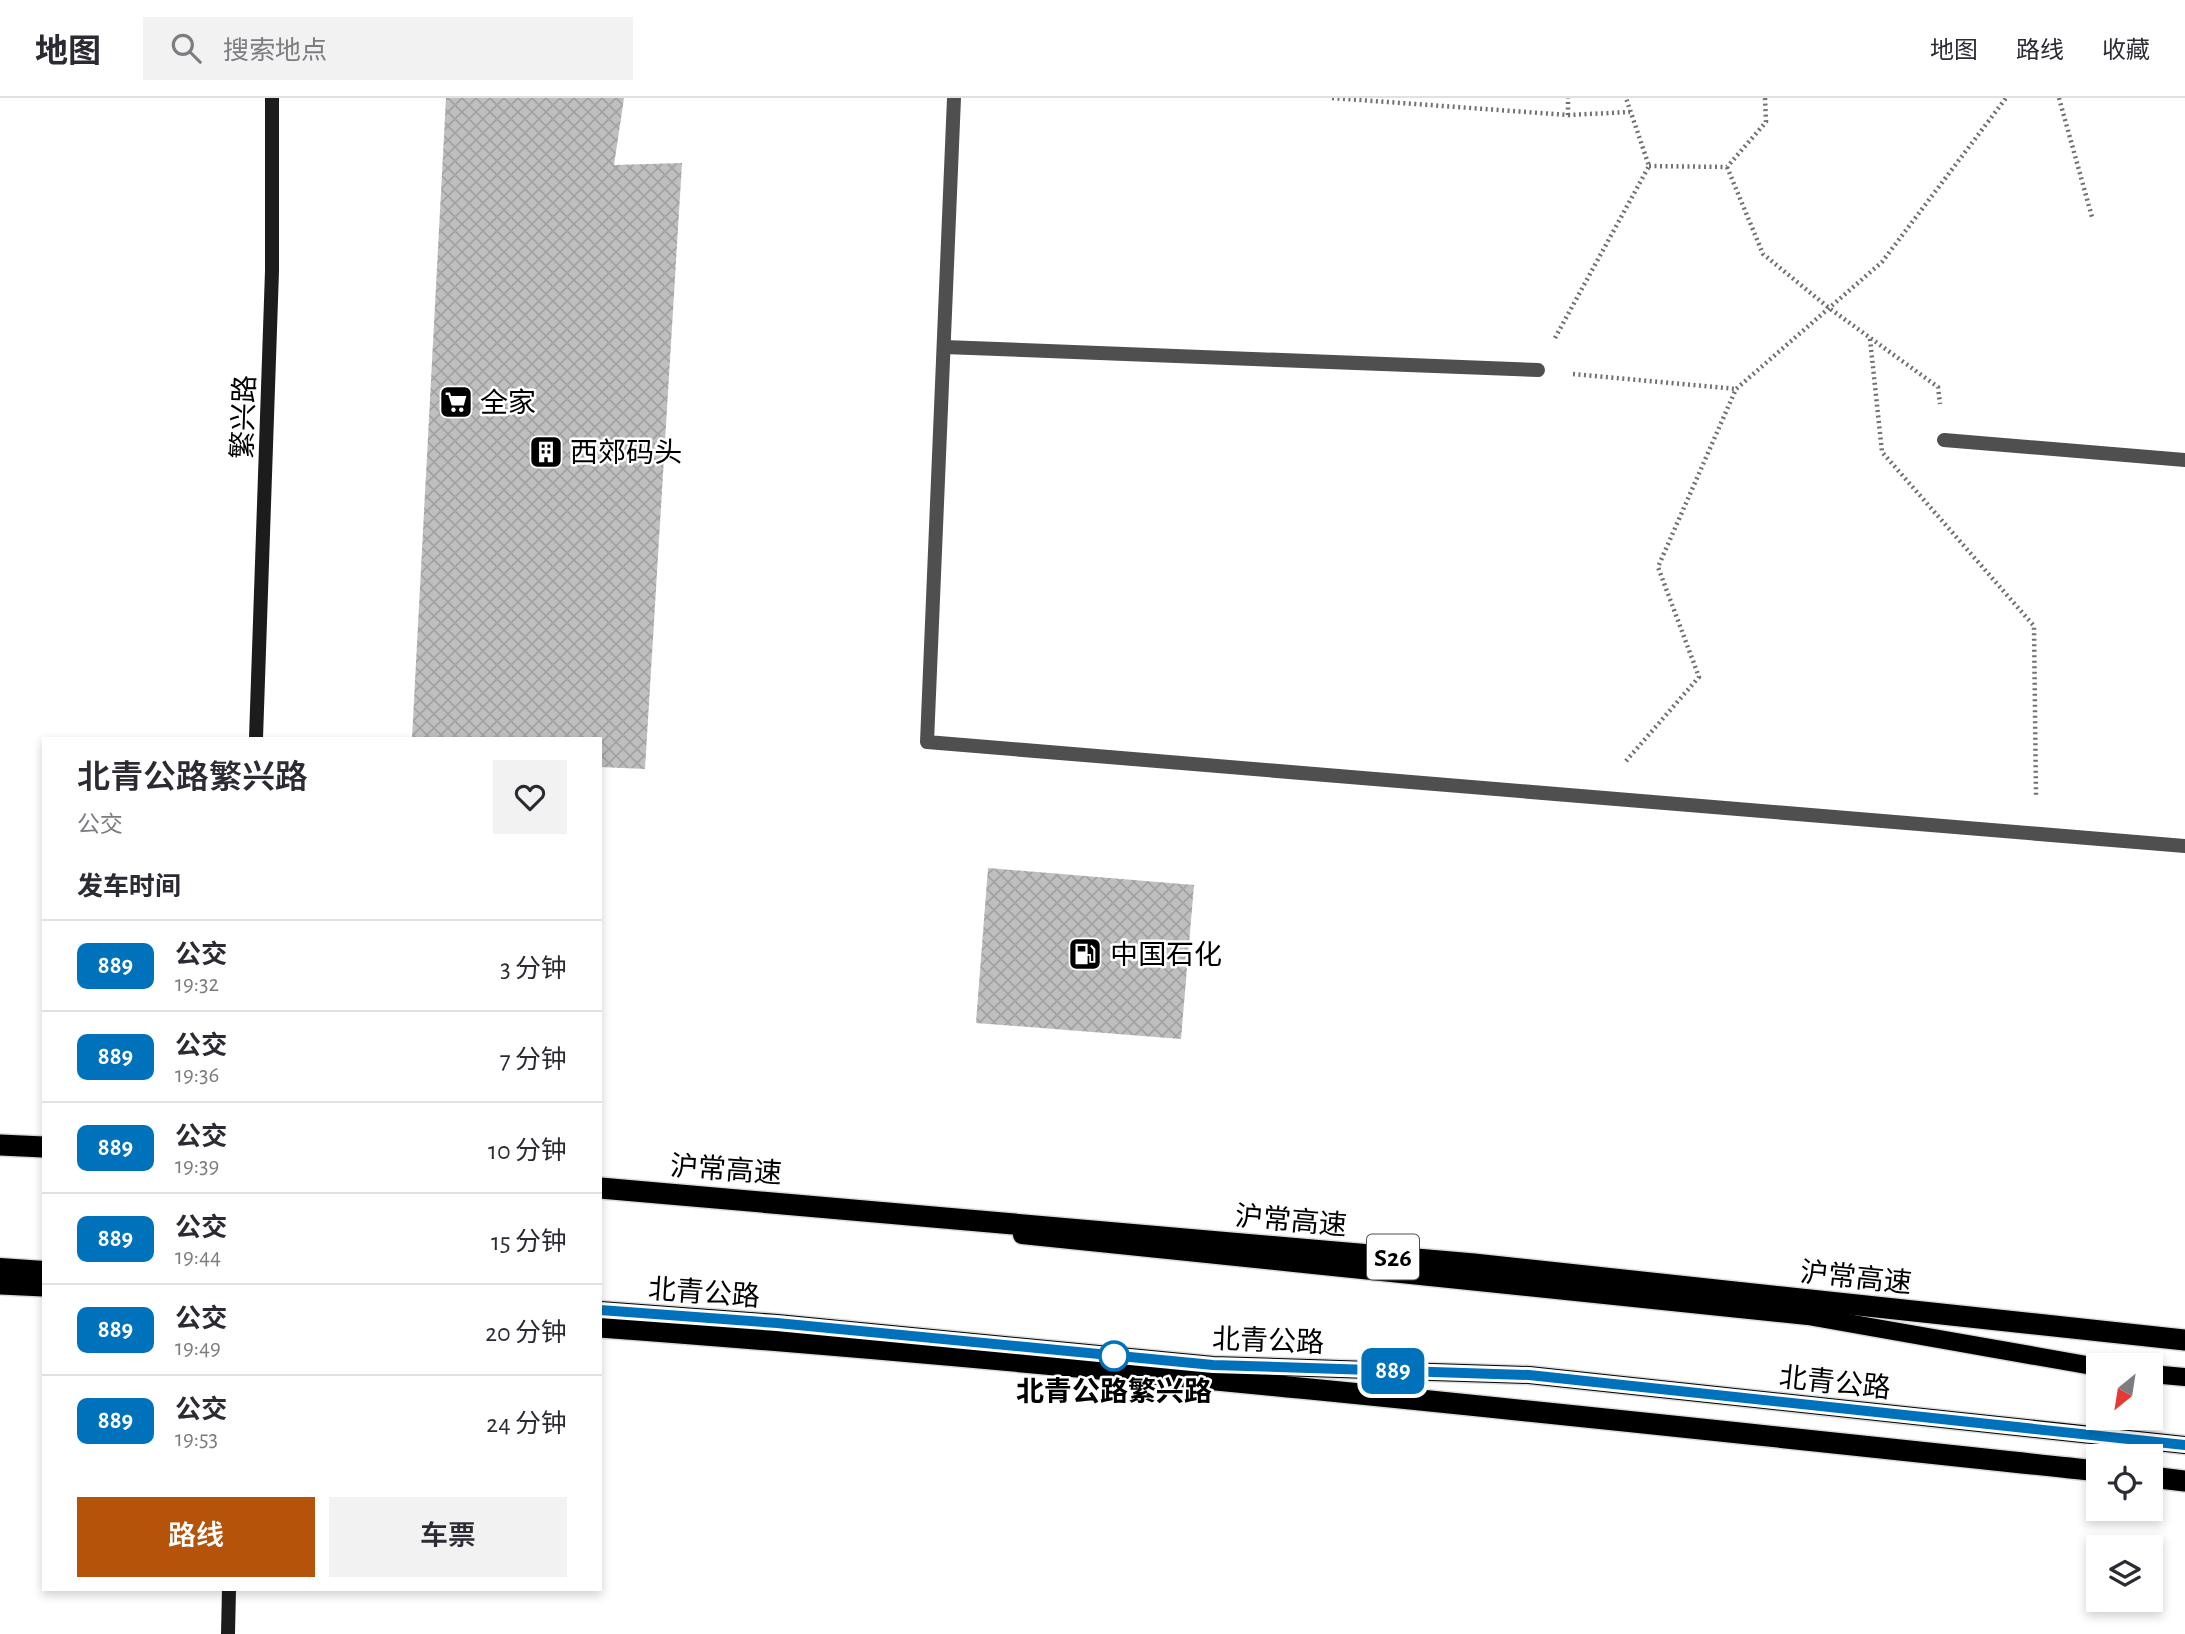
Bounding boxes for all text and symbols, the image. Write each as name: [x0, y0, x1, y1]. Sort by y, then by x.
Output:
search box: [143, 17, 633, 80]
icon: search: [167, 29, 205, 67]
text: 地图: [35, 36, 101, 69]
text: 搜索地点: [223, 38, 327, 64]
text: 地图: [1930, 39, 1978, 63]
text: 路线: [2016, 39, 2064, 63]
text: 收藏: [2102, 39, 2150, 63]
street label: 繁兴路: [228, 375, 260, 460]
supermarket icon: 全家: [437, 383, 475, 421]
place label: 全家: [480, 388, 536, 418]
building icon: 西郊码头: [527, 433, 565, 471]
place label: 西郊码头: [570, 438, 682, 468]
button: heart: [493, 760, 567, 834]
text: 北青公路繁兴路: [77, 762, 308, 795]
text: 公交: [77, 814, 123, 837]
text: 发车时间: [77, 874, 181, 900]
fuel station icon: 中国石化: [1066, 935, 1104, 973]
place label: 中国石化: [1110, 940, 1222, 970]
text: 公交: [175, 942, 227, 968]
text: 889: [98, 954, 133, 978]
text: 3 分钟: [500, 956, 567, 982]
text: 19:32: [175, 973, 219, 996]
text: 公交: [175, 1033, 227, 1059]
text: 889: [98, 1045, 133, 1069]
text: 7 分钟: [500, 1047, 567, 1073]
text: 19:36: [175, 1064, 219, 1087]
text: 公交: [175, 1124, 227, 1150]
text: 889: [98, 1136, 133, 1160]
text: 10 分钟: [488, 1138, 567, 1164]
street label: 沪常高速: [669, 1151, 783, 1189]
text: 19:39: [175, 1155, 219, 1178]
street label: 沪常高速: [1234, 1201, 1348, 1241]
text: 公交: [175, 1215, 227, 1241]
text: 889: [98, 1227, 133, 1251]
text: 15 分钟: [491, 1229, 567, 1255]
road number: S26: [1367, 1234, 1419, 1280]
text: 19:44: [175, 1246, 221, 1269]
street label: 沪常高速: [1799, 1257, 1913, 1299]
street label: 北青公路: [647, 1274, 761, 1312]
text: 公交: [175, 1306, 227, 1332]
text: 889: [98, 1318, 133, 1342]
text: 20 分钟: [485, 1320, 567, 1346]
street label: 北青公路: [1211, 1324, 1324, 1358]
text: 19:49: [175, 1337, 221, 1360]
marker: 北青公路繁兴路: [1099, 1341, 1129, 1371]
line badge: 889: [1353, 1348, 1433, 1394]
north arrow: [2086, 1353, 2163, 1430]
map controls: [2086, 1353, 2163, 1612]
text: 889: [1375, 1359, 1411, 1383]
street label: 北青公路: [1778, 1362, 1892, 1404]
place label: 北青公路繁兴路: [1016, 1377, 1212, 1407]
text: 公交: [175, 1397, 227, 1423]
text: 889: [98, 1409, 133, 1433]
text: 24 分钟: [486, 1411, 567, 1437]
text: 19:53: [175, 1428, 218, 1451]
button: locate: [2086, 1444, 2163, 1521]
button: 路线: [77, 1497, 315, 1577]
button: 车票: [329, 1497, 567, 1577]
button: layers: [2086, 1535, 2163, 1612]

